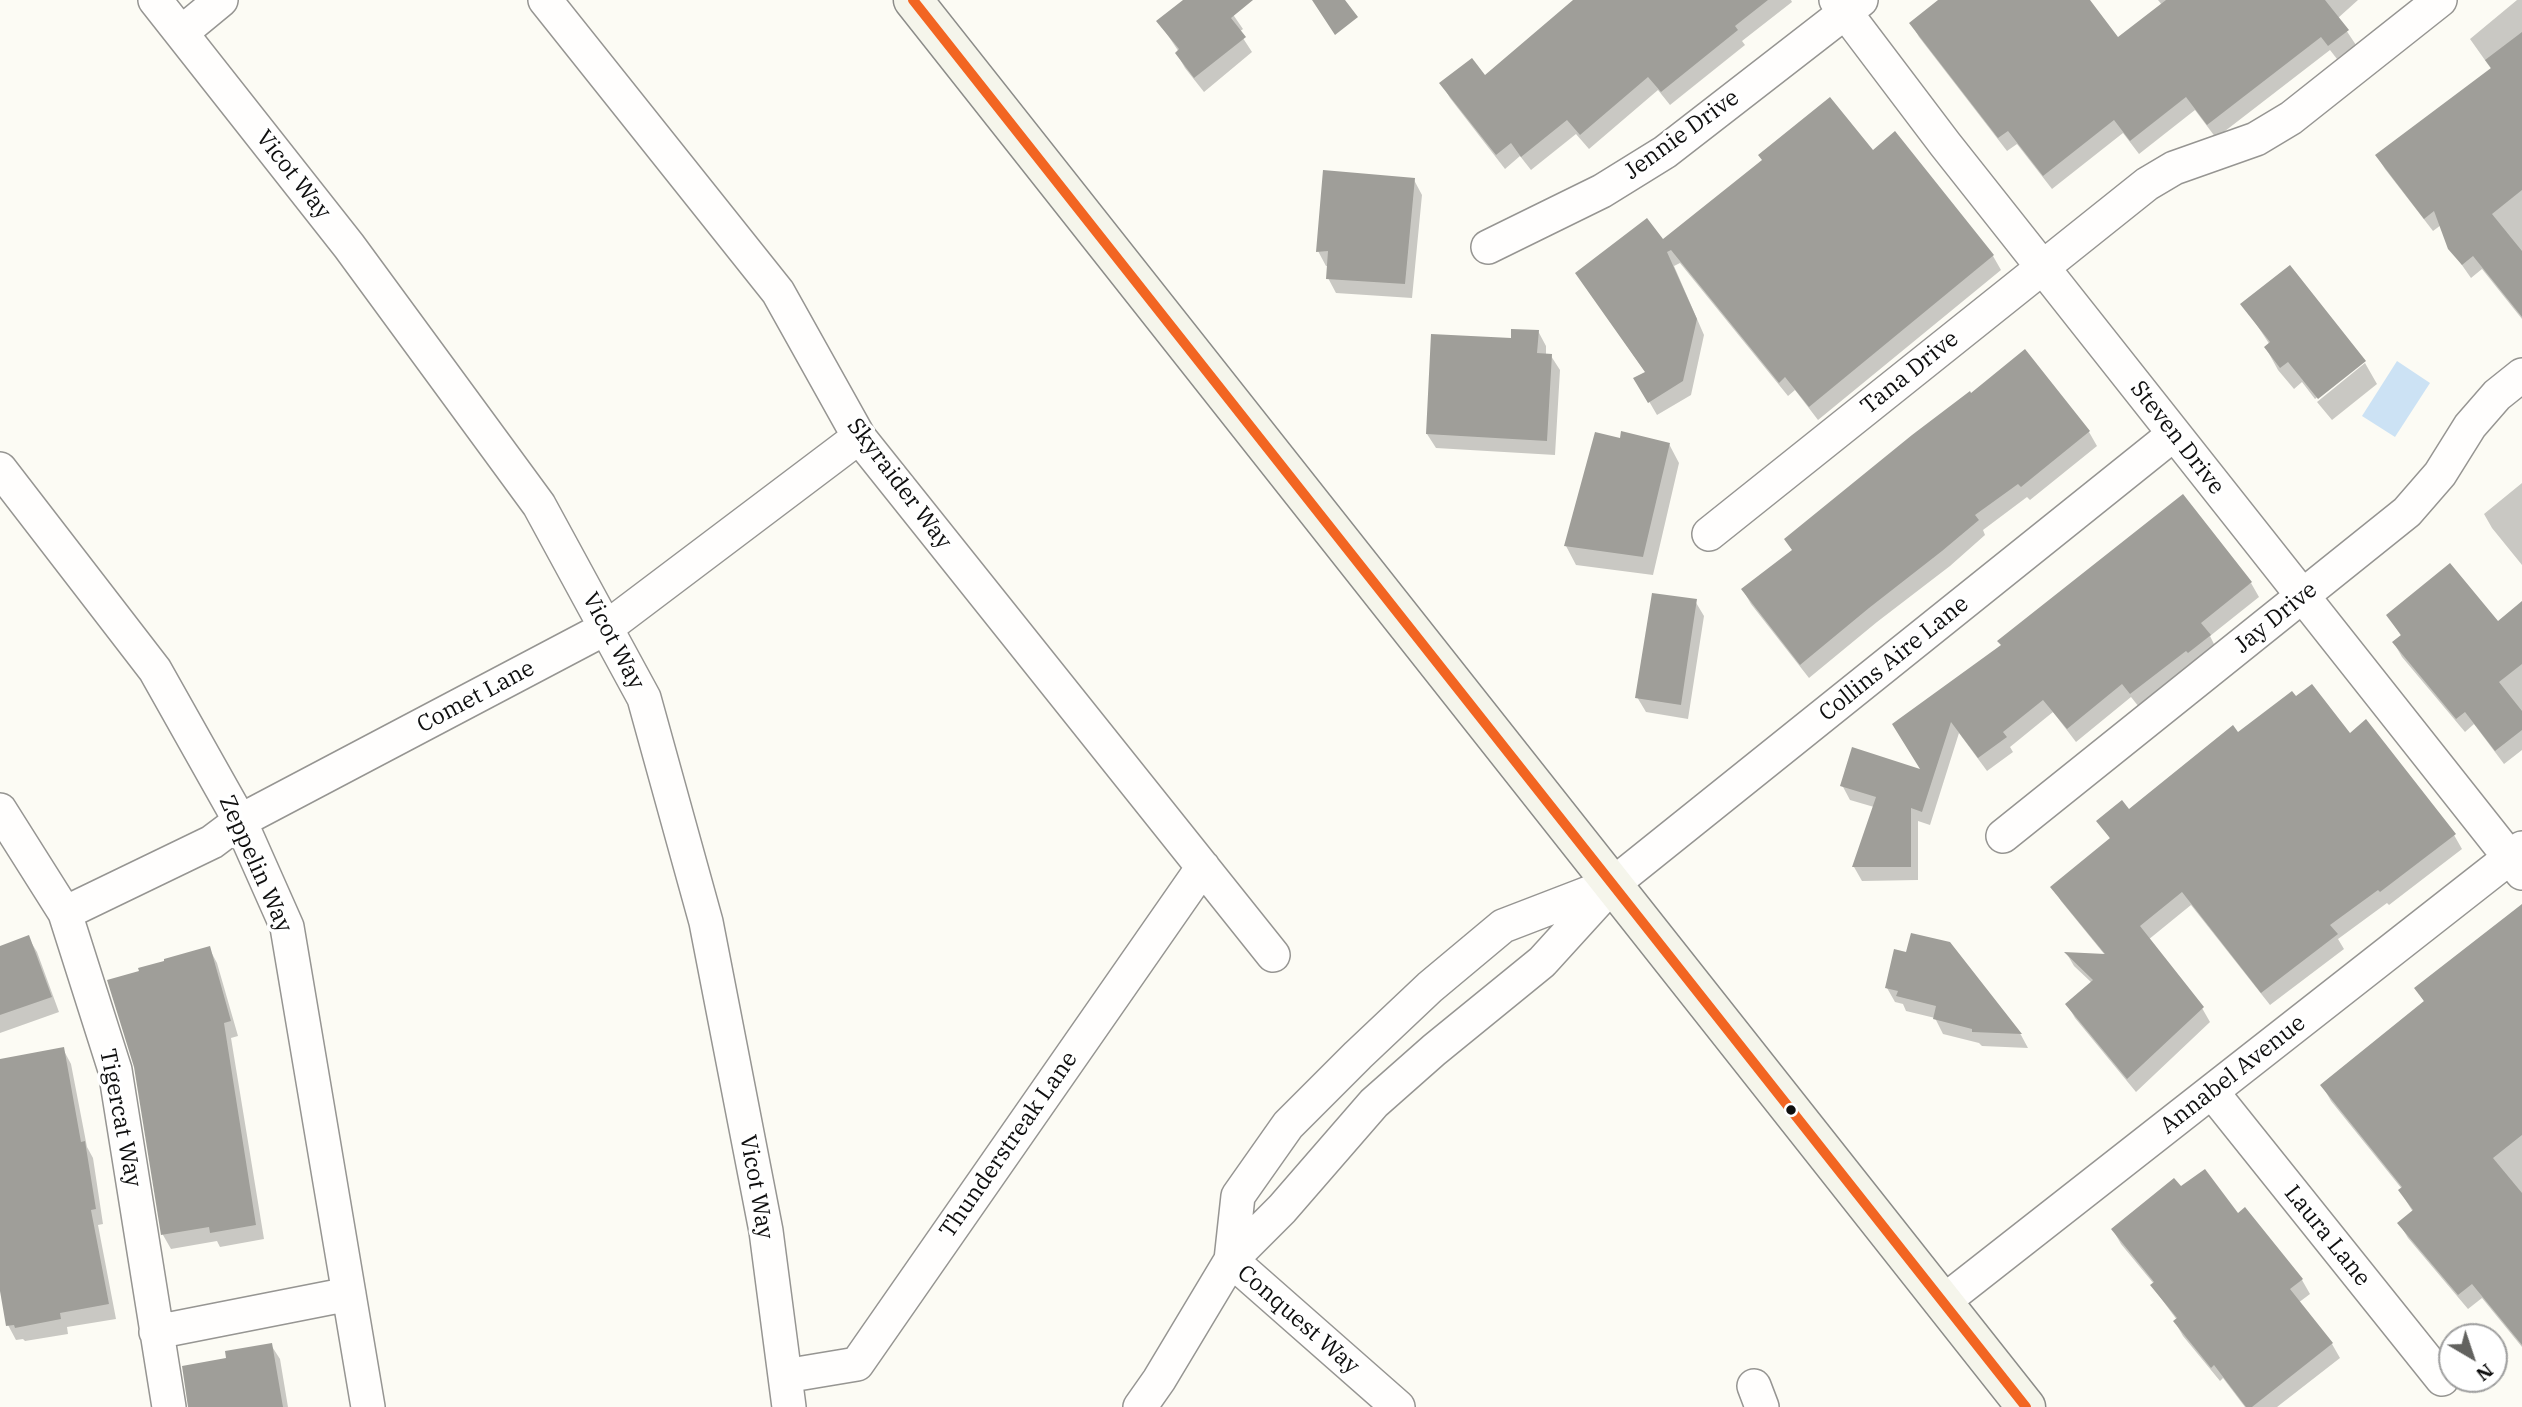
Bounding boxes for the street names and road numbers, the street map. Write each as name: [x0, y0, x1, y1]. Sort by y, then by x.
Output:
street label: Jennie Drive: [1619, 84, 1745, 186]
street label: Vicot Way: [250, 125, 336, 225]
street label: Tana Drive: [1856, 325, 1964, 421]
street label: Steven Drive: [2124, 376, 2230, 500]
street label: Skyraider Way: [841, 413, 957, 555]
street label: Jay Drive: [2229, 576, 2323, 660]
street label: Vicot Way: [576, 588, 650, 694]
street label: Collins Aire Lane: [1814, 590, 1974, 728]
street label: Comet Lane: [413, 655, 539, 739]
street label: Zeppelin Way: [212, 791, 298, 937]
street label: Annabel Avenue: [2155, 1010, 2311, 1140]
street label: Thunderstreak Lane: [934, 1046, 1084, 1244]
street label: Tigercat Way: [93, 1047, 147, 1189]
street label: Vicot Way: [733, 1133, 779, 1241]
street label: Laura Lane: [2278, 1180, 2376, 1292]
street label: Conquest Way: [1231, 1259, 1365, 1381]

